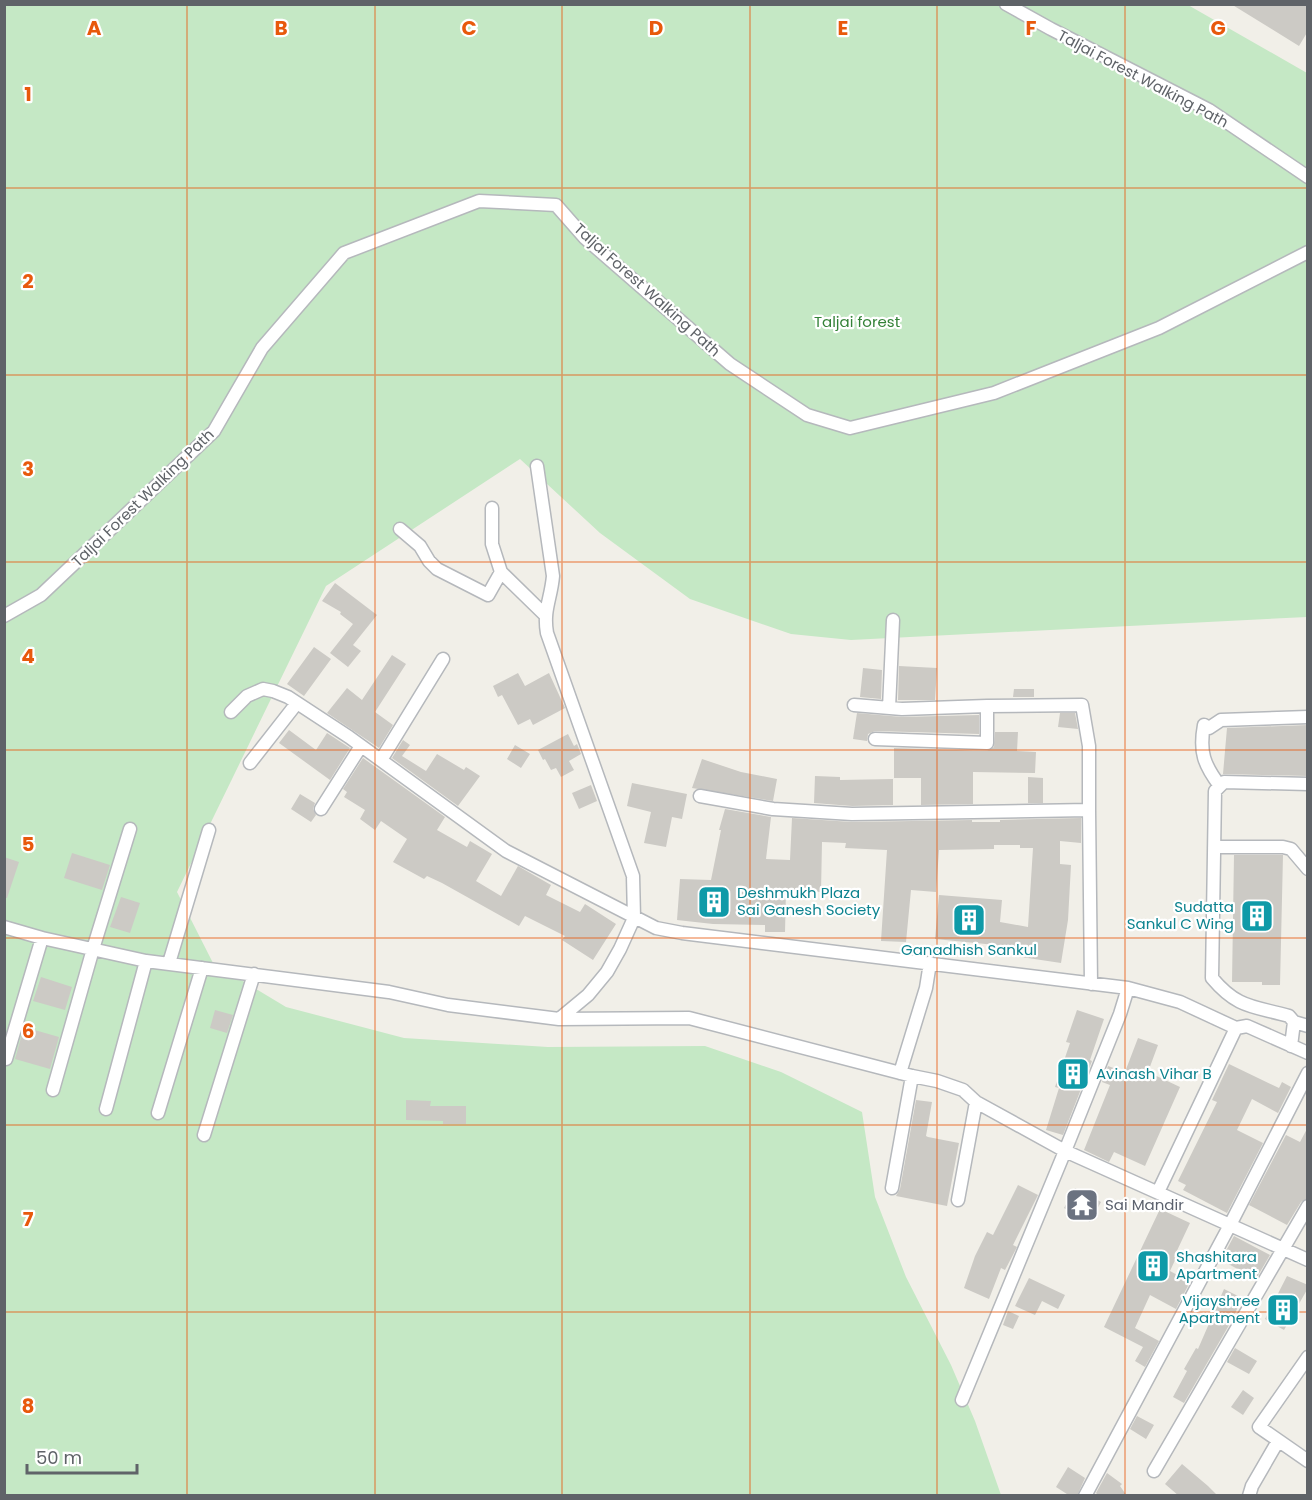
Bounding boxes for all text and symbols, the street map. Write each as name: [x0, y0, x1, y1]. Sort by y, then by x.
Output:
text: A: [87, 14, 102, 42]
text: B: [274, 14, 288, 42]
text: C: [461, 14, 477, 42]
text: D: [649, 14, 663, 42]
text: E: [838, 14, 848, 42]
text: F: [1026, 14, 1037, 42]
text: G: [1210, 14, 1226, 42]
street label: Taljai Forest Walking Path: [1054, 25, 1232, 133]
text: 1: [24, 80, 32, 108]
street label: Taljai Forest Walking Path: [570, 218, 725, 361]
text: 2: [22, 267, 34, 295]
park label: Taljai forest: [814, 311, 900, 332]
street label: Taljai Forest Walking Path: [67, 424, 218, 571]
text: 3: [22, 455, 34, 483]
text: 4: [21, 642, 35, 670]
text: 5: [22, 830, 35, 858]
place label: Deshmukh Plaza Sai Ganesh Society: [737, 882, 881, 920]
building icon: Deshmukh Plaza Sai Ganesh Society: [696, 884, 732, 920]
place label: Sudatta Sankul C Wing: [1127, 896, 1234, 934]
building icon: Sudatta Sankul C Wing: [1239, 898, 1275, 934]
building icon: Ganadhish Sankul: [951, 902, 987, 938]
place label: Ganadhish Sankul: [901, 939, 1037, 960]
text: 6: [22, 1017, 34, 1045]
building icon: Avinash Vihar B: [1055, 1056, 1091, 1092]
place label: Avinash Vihar B: [1096, 1063, 1212, 1084]
temple icon: Sai Mandir: [1064, 1187, 1100, 1223]
place label: Sai Mandir: [1105, 1194, 1184, 1215]
text: 7: [23, 1205, 34, 1233]
place label: Shashitara Apartment: [1176, 1246, 1257, 1284]
building icon: Shashitara Apartment: [1135, 1248, 1171, 1284]
place label: Vijayshree Apartment: [1179, 1290, 1260, 1328]
building icon: Vijayshree Apartment: [1265, 1292, 1301, 1328]
text: 8: [22, 1392, 34, 1420]
scale bar: [27, 1437, 136, 1475]
text: 50 m: [36, 1445, 82, 1470]

